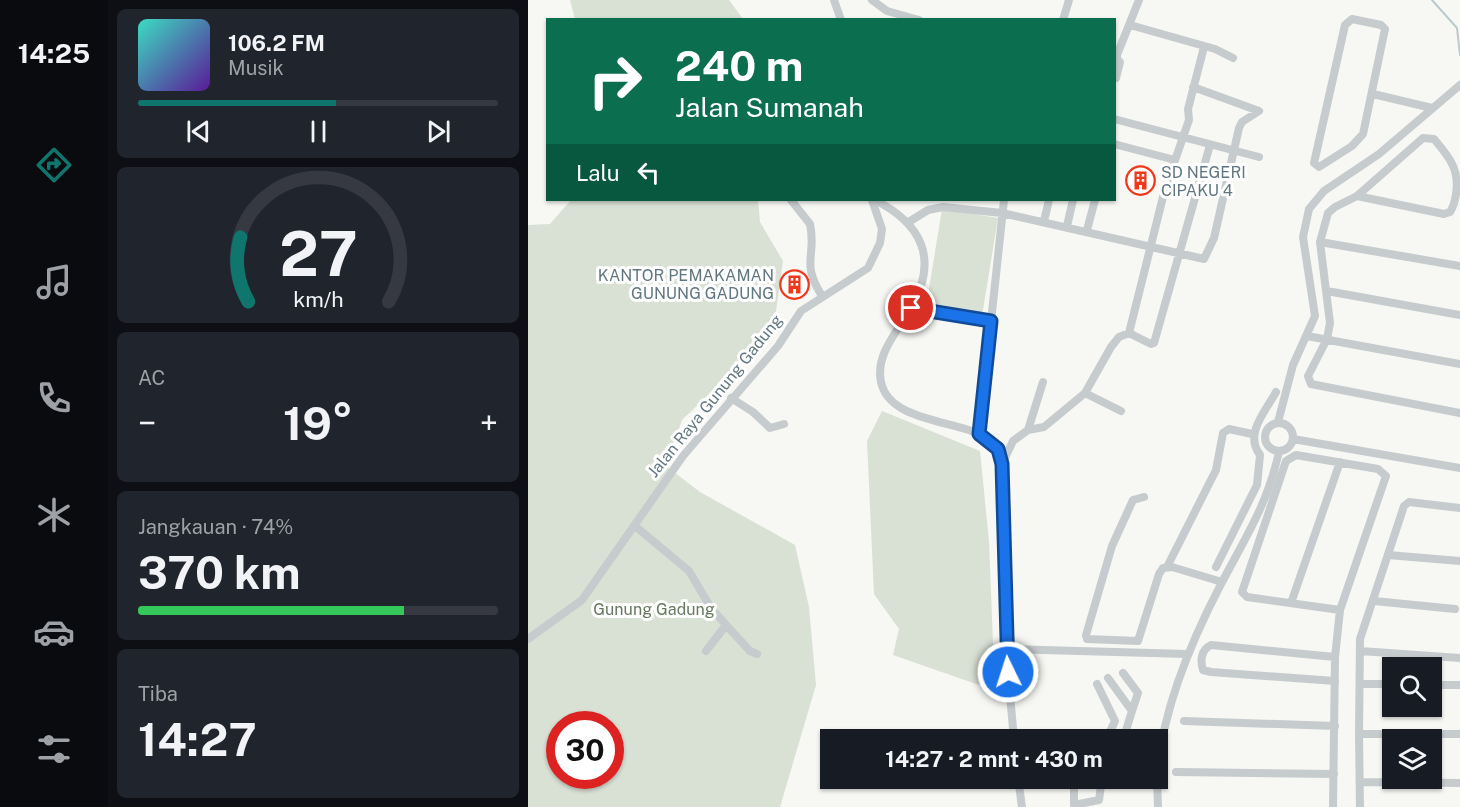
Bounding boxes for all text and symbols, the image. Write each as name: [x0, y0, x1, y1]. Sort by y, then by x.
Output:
text: 106.2 FM: [228, 30, 325, 56]
text: 14:25: [18, 37, 90, 69]
text: 240 m: [675, 41, 803, 90]
icon: right: [576, 42, 654, 120]
text: Musik: [228, 56, 284, 80]
text: Jalan Sumanah: [675, 91, 864, 123]
icon: previous: [182, 115, 215, 148]
icon: pause: [302, 115, 335, 148]
icon: next: [422, 115, 455, 148]
icon: directions: [33, 144, 75, 186]
icon: left: [632, 156, 665, 189]
text: Lalu: [576, 160, 620, 186]
place label: SD NEGERI CIPAKU 4: [1161, 163, 1246, 200]
building icon: SD NEGERI CIPAKU 4: [1124, 165, 1156, 197]
text: 27: [279, 217, 357, 290]
icon: music: [33, 261, 75, 303]
place label: KANTOR PEMAKAMAN GUNUNG GADUNG: [598, 266, 774, 303]
building icon: KANTOR PEMAKAMAN GUNUNG GADUNG: [779, 268, 811, 300]
pin: [885, 282, 936, 333]
text: km/h: [293, 288, 343, 313]
icon: arrive: [894, 291, 927, 324]
street label: Jalan Raya Gunung Gadung: [644, 311, 786, 481]
text: AC: [138, 366, 165, 390]
icon: phone: [33, 377, 75, 419]
text: 19°: [283, 397, 353, 450]
text: −: [138, 404, 156, 442]
text: +: [480, 404, 498, 442]
icon: climate: [33, 494, 75, 536]
text: Jangkauan · 74%: [138, 515, 293, 539]
text: 370 km: [138, 546, 300, 599]
park label: Gunung Gadung: [593, 600, 715, 619]
icon: car: [33, 611, 75, 653]
position arrow: [976, 640, 1040, 704]
map controls: [1382, 657, 1442, 789]
button: search: [1382, 657, 1442, 717]
text: Tiba: [138, 682, 178, 706]
speed limit sign: 30: [546, 711, 624, 789]
text: 14:27: [138, 713, 257, 766]
icon: filters: [33, 728, 75, 770]
button: layers: [1382, 729, 1442, 789]
text: 14:27 · 2 mnt · 430 m: [885, 746, 1103, 772]

